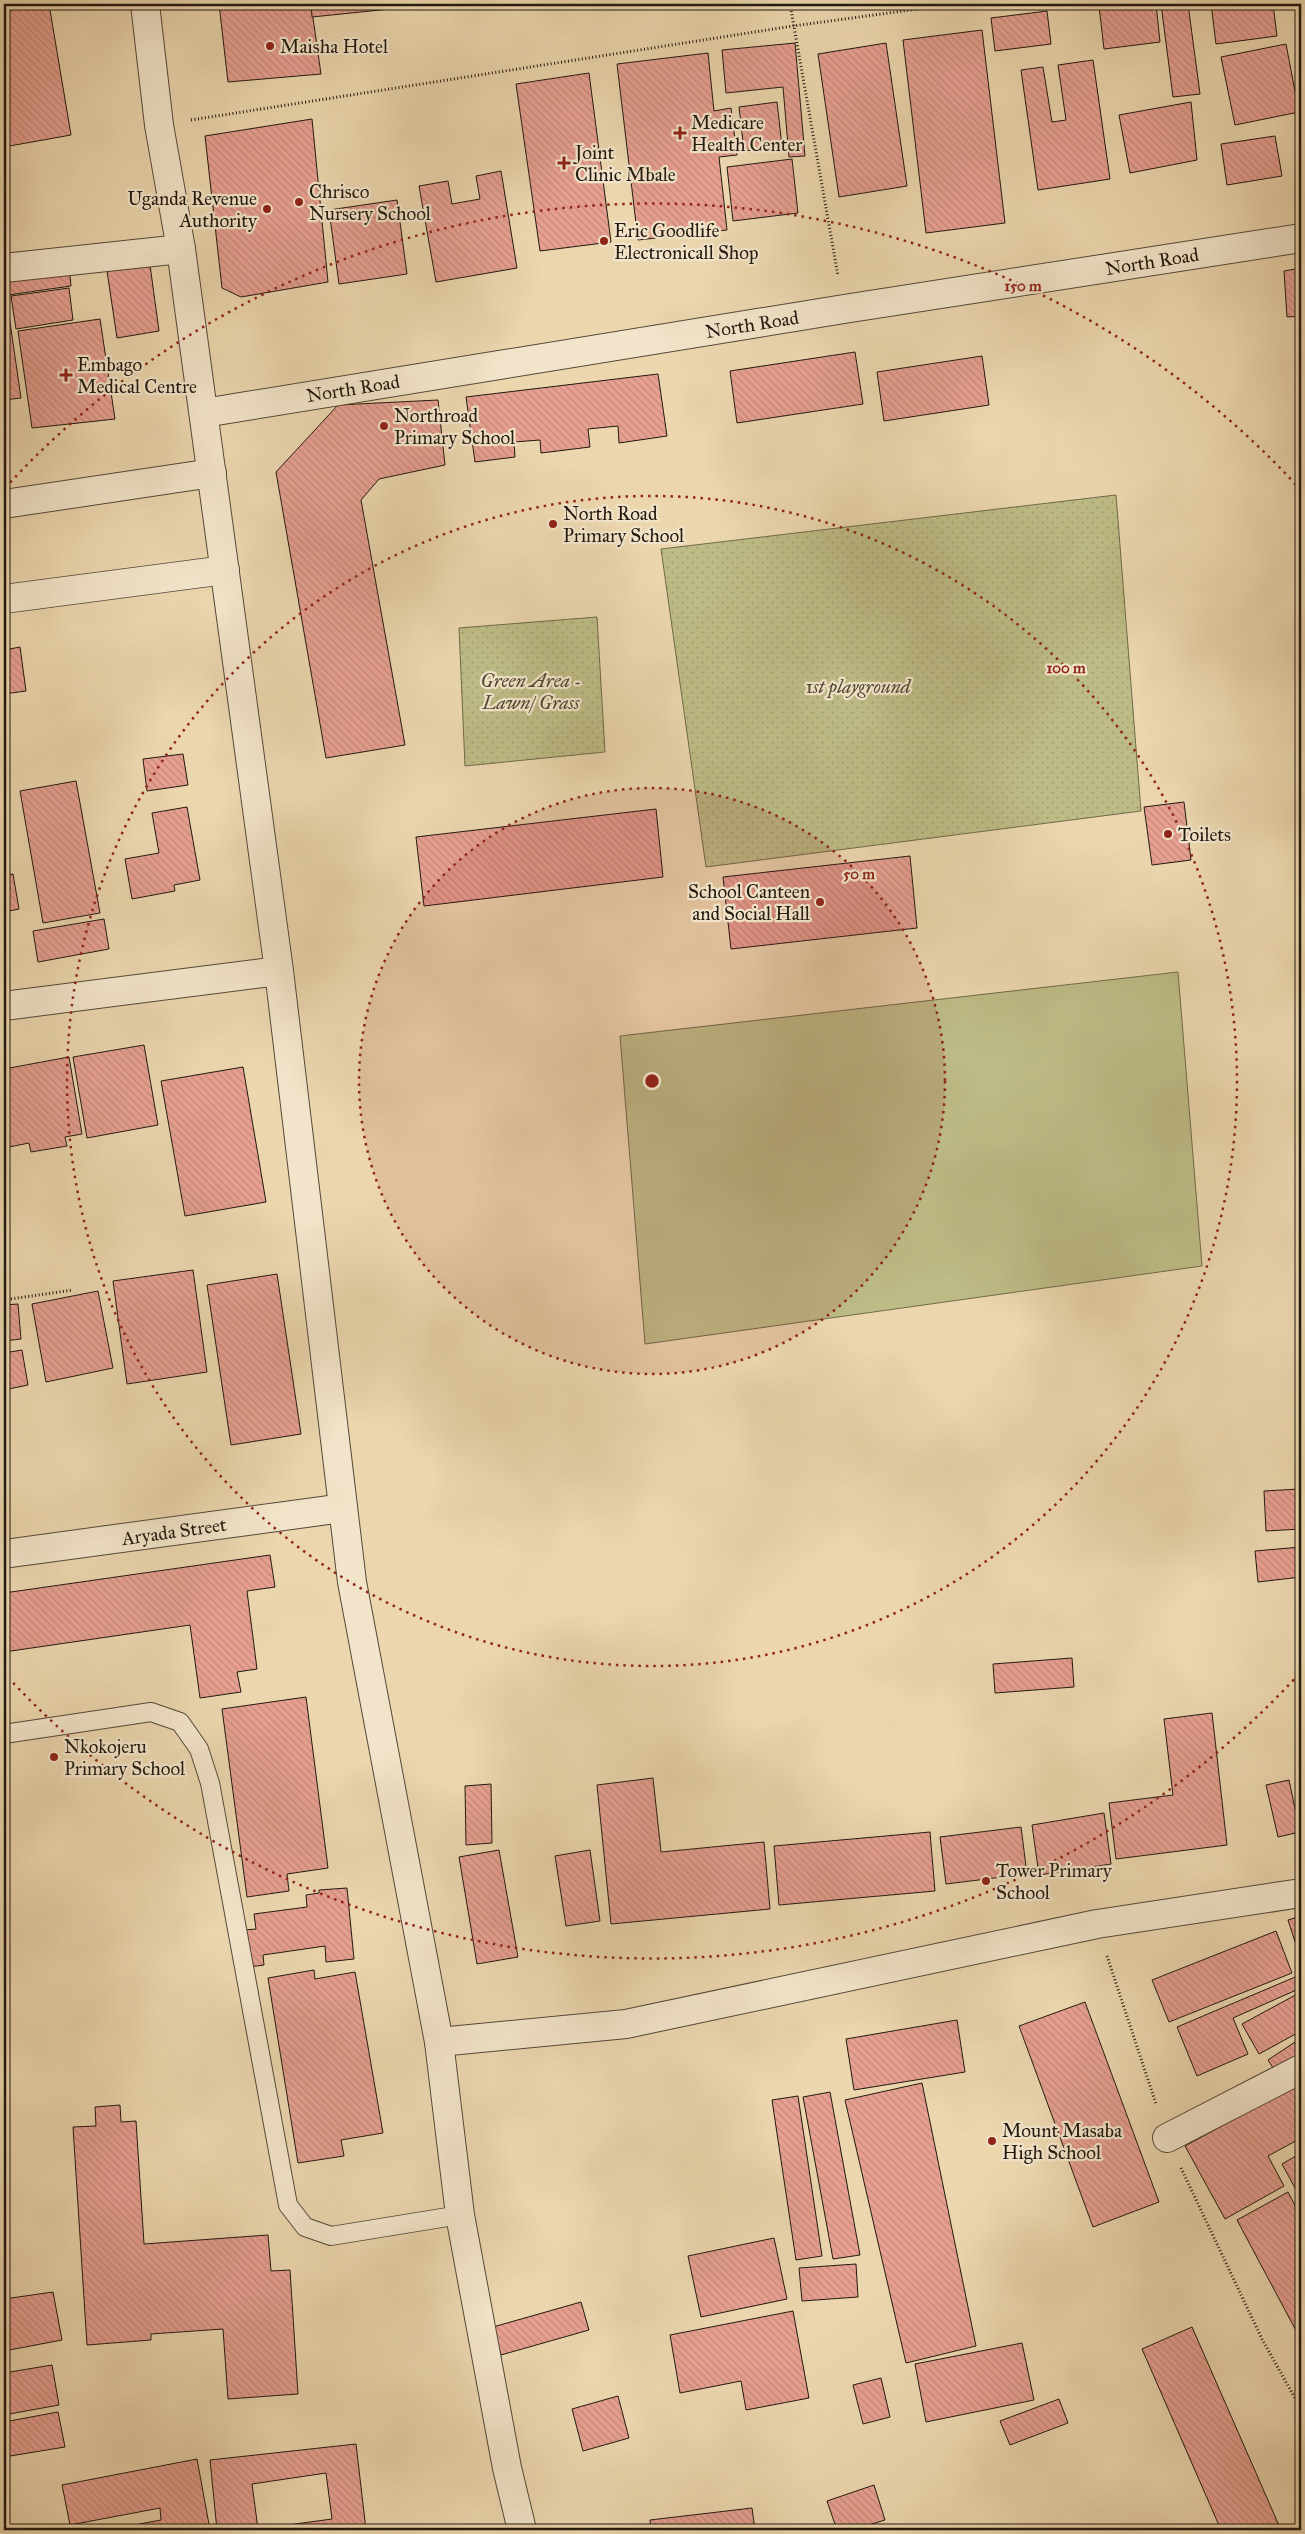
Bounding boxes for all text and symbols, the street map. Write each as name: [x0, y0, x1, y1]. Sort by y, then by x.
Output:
place label: Maisha Hotel: [280, 35, 389, 58]
marker: Maisha Hotel: [264, 40, 276, 52]
place label: Medicare Health Center: [691, 111, 803, 156]
marker: Medicare Health Center: [673, 126, 687, 140]
place label: Joint Clinic Mbale: [573, 141, 676, 186]
marker: Joint Clinic Mbale: [557, 156, 571, 170]
place label: Chrisco Nursery School: [309, 180, 432, 225]
place label: Uganda Revenue Authority: [128, 187, 258, 232]
marker: Chrisco Nursery School: [293, 196, 305, 208]
marker: Uganda Revenue Authority: [261, 203, 273, 215]
place label: Eric Goodlife Electronicall Shop: [614, 219, 759, 264]
marker: Eric Goodlife Electronicall Shop: [598, 235, 610, 247]
street label: North Road: [1104, 243, 1201, 280]
text: 150 m: [1004, 277, 1042, 295]
street label: North Road: [704, 306, 801, 343]
place label: Embago Medical Centre: [77, 353, 197, 398]
marker: Embago Medical Centre: [59, 368, 73, 382]
street label: North Road: [305, 370, 402, 407]
place label: Northroad Primary School: [394, 404, 516, 449]
marker: Northroad Primary School: [378, 420, 390, 432]
place label: North Road Primary School: [563, 502, 685, 547]
marker: North Road Primary School: [547, 518, 559, 530]
text: 100 m: [1046, 659, 1086, 677]
park label: Green Area - Lawn/ Grass: [480, 669, 582, 714]
park label: 1st playground: [805, 675, 912, 699]
place label: Toilets: [1178, 823, 1231, 846]
marker: Toilets: [1162, 828, 1174, 840]
text: 50 m: [843, 865, 875, 883]
place label: School Canteen and Social Hall: [688, 880, 811, 925]
marker: School Canteen and Social Hall: [814, 896, 826, 908]
centre of rings: [643, 1072, 661, 1090]
street label: Aryada Street: [119, 1513, 228, 1550]
place label: Nkokojeru Primary School: [64, 1735, 186, 1780]
marker: Nkokojeru Primary School: [48, 1751, 60, 1763]
place label: Tower Primary School: [996, 1859, 1113, 1904]
marker: Tower Primary School: [980, 1875, 992, 1887]
place label: Mount Masaba High School: [1002, 2119, 1123, 2165]
marker: Mount Masaba High School: [986, 2135, 998, 2147]

